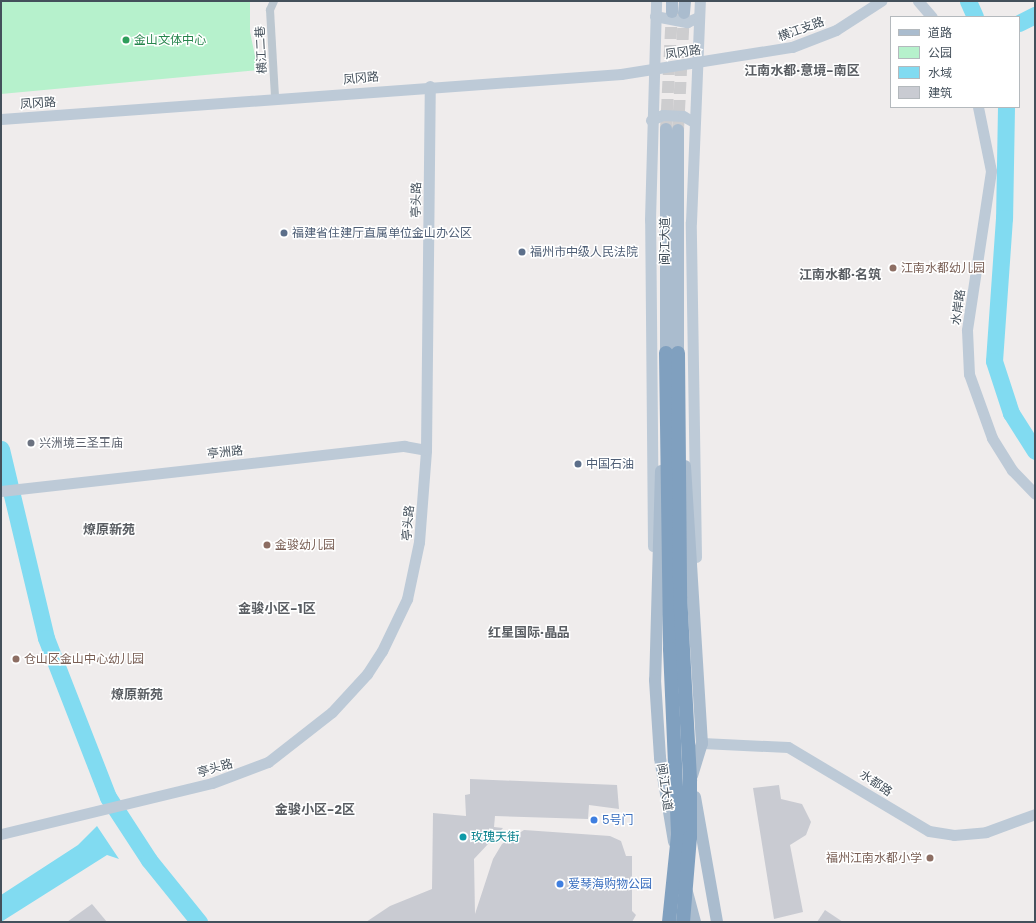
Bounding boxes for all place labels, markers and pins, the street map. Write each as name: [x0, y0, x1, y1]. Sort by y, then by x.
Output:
place label: 金山文体中心: [134, 33, 206, 47]
marker: 金山文体中心: [121, 35, 131, 45]
place label: 福建省住建厅直属单位金山办公区: [292, 226, 472, 240]
marker: 福建省住建厅直属单位金山办公区: [279, 228, 289, 238]
place label: 福州市中级人民法院: [530, 245, 638, 259]
marker: 福州市中级人民法院: [517, 247, 527, 257]
place label: 江南水都幼儿园: [901, 261, 985, 275]
marker: 江南水都幼儿园: [888, 263, 898, 273]
place label: 兴洲境三圣王庙: [39, 436, 123, 450]
marker: 兴洲境三圣王庙: [26, 438, 36, 448]
place label: 中国石油: [586, 457, 634, 471]
marker: 中国石油: [573, 459, 583, 469]
place label: 金骏幼儿园: [275, 538, 335, 552]
marker: 金骏幼儿园: [262, 540, 272, 550]
place label: 仓山区金山中心幼儿园: [24, 652, 144, 666]
marker: 仓山区金山中心幼儿园: [11, 654, 21, 664]
place label: 5号门: [602, 813, 634, 827]
marker: 5号门: [589, 815, 599, 825]
place label: 玫瑰天街: [471, 830, 519, 844]
marker: 玫瑰天街: [458, 832, 468, 842]
place label: 福州江南水都小学: [826, 851, 922, 865]
marker: 福州江南水都小学: [925, 853, 935, 863]
place label: 爱琴海购物公园: [568, 877, 652, 891]
marker: 爱琴海购物公园: [555, 879, 565, 889]

